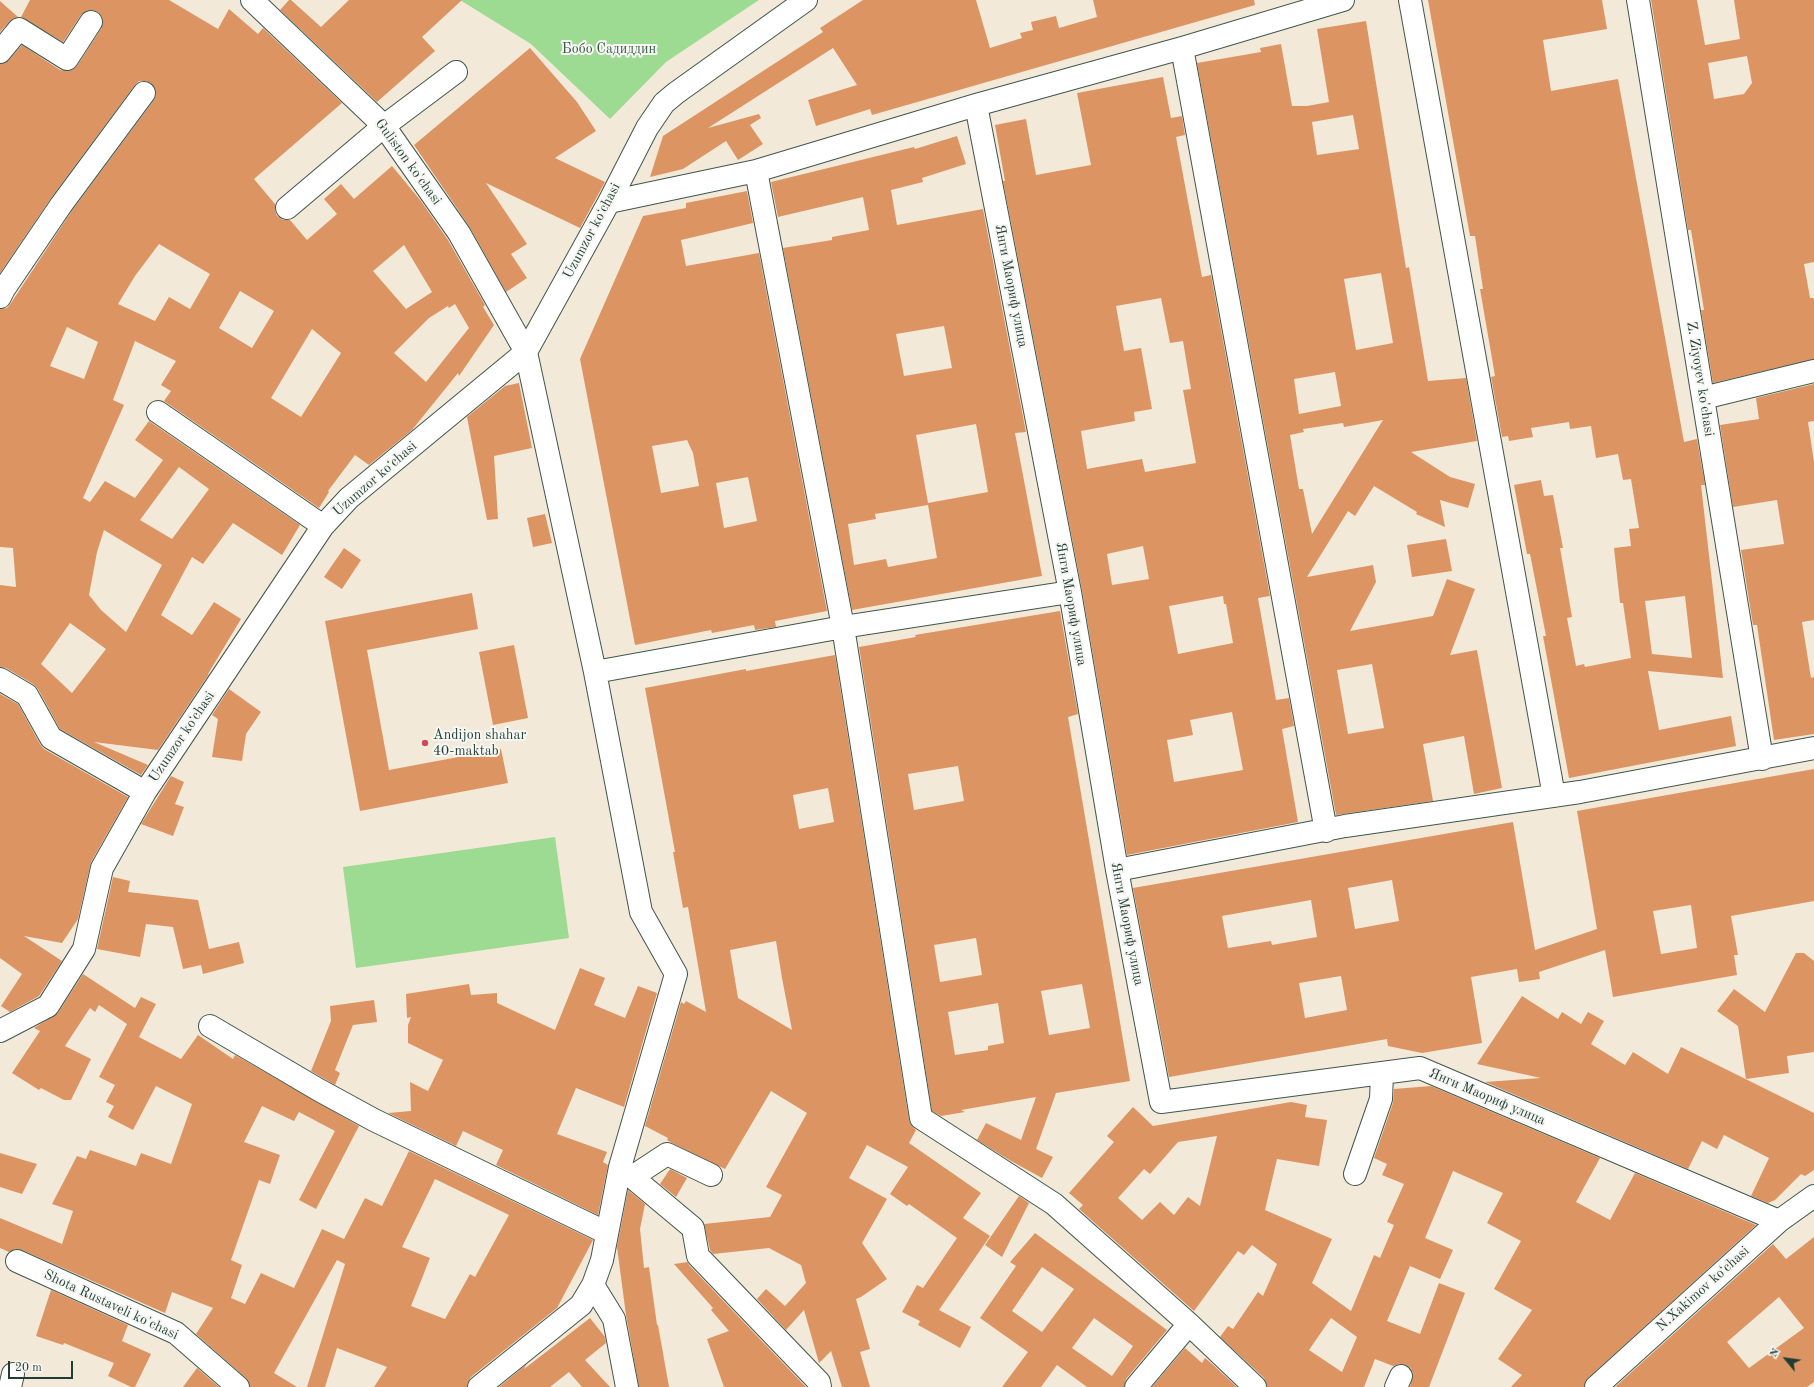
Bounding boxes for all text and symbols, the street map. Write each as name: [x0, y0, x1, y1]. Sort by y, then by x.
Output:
park label: Бобо Садиддин: [562, 41, 656, 57]
street label: Guliston ko'chasi: [371, 116, 445, 208]
street label: Uzumzor koʻchasi: [560, 180, 624, 282]
street label: Янги Маориф улица: [991, 223, 1031, 349]
street label: Z. Ziyoyev ko'chasi: [1683, 320, 1717, 438]
street label: Uzumzor koʻchasi: [330, 438, 420, 520]
street label: Янги Маориф улица: [1052, 541, 1090, 667]
street label: Uzumzor koʻchasi: [145, 688, 219, 786]
place label: Andijon shahar 40-maktab: [433, 727, 526, 760]
marker: Andijon shahar 40-maktab: [420, 738, 430, 748]
street label: Янги Маориф улица: [1107, 861, 1147, 987]
street label: Янги Маориф улица: [1426, 1065, 1548, 1129]
street label: N.Xakimov koʻchasi: [1653, 1243, 1753, 1335]
street label: Shota Rustaveli ko'chasi: [41, 1266, 181, 1344]
north arrow: [1766, 1339, 1806, 1379]
text: N: [1768, 1347, 1782, 1359]
scale bar: [10, 1353, 75, 1379]
text: 20 m: [15, 1362, 42, 1374]

